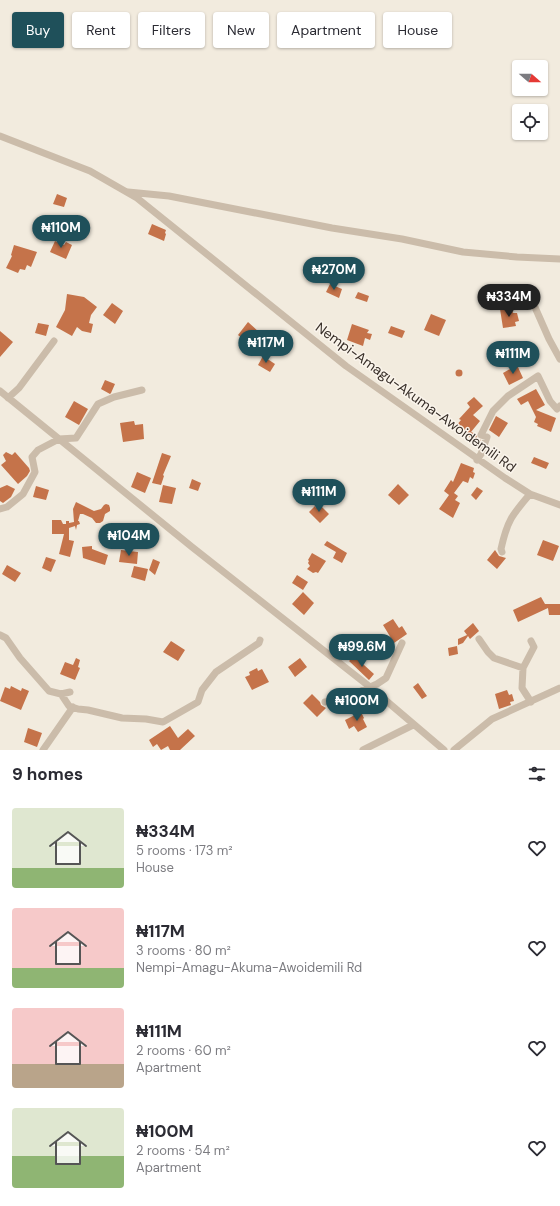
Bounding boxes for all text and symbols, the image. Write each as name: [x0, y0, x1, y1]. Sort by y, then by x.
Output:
chip: Buy: [12, 12, 64, 48]
chip: Rent: [72, 12, 130, 48]
chip: Filters: [138, 12, 205, 48]
chip: New: [213, 12, 269, 48]
chip: Apartment: [277, 12, 375, 48]
chip: House: [383, 12, 452, 48]
north arrow: [512, 60, 548, 96]
map controls: [512, 60, 548, 140]
button: locate: [512, 104, 548, 140]
pin: ₦110M: [33, 215, 89, 249]
text: ₦110M: [41, 219, 81, 236]
pin: ₦270M: [306, 257, 362, 291]
text: ₦270M: [312, 261, 356, 278]
pin: ₦334M: [481, 284, 537, 318]
text: ₦334M: [486, 288, 532, 305]
street label: Nempi-Amagu-Akuma-Awoidemili Rd: [312, 318, 520, 476]
pin: ₦117M: [238, 330, 294, 364]
text: ₦117M: [247, 334, 285, 351]
pin: ₦111M: [485, 341, 541, 375]
text: ₦111M: [495, 345, 531, 362]
pin: ₦111M: [291, 479, 347, 513]
text: ₦111M: [301, 483, 337, 500]
pin: ₦104M: [101, 523, 157, 557]
text: ₦104M: [107, 527, 151, 544]
pin: ₦99.6M: [329, 634, 395, 668]
text: ₦99.6M: [338, 638, 386, 655]
pin: ₦100M: [329, 688, 385, 722]
text: ₦100M: [335, 692, 379, 709]
text: 9 homes: [12, 763, 83, 785]
icon: filters: [526, 763, 548, 785]
text: ₦334M: [136, 820, 195, 842]
icon: home: [44, 824, 92, 872]
icon: heart: [526, 837, 548, 859]
text: 5 rooms · 173 m²: [136, 842, 233, 859]
text: House: [136, 859, 174, 876]
text: ₦117M: [136, 920, 185, 942]
icon: home: [44, 924, 92, 972]
icon: heart: [526, 937, 548, 959]
text: 3 rooms · 80 m²: [136, 942, 231, 959]
text: Nempi-Amagu-Akuma-Awoidemili Rd: [136, 959, 362, 976]
text: ₦111M: [136, 1020, 182, 1042]
icon: home: [44, 1024, 92, 1072]
icon: heart: [526, 1037, 548, 1059]
text: 2 rooms · 60 m²: [136, 1042, 231, 1059]
text: Apartment: [136, 1059, 201, 1076]
text: ₦100M: [136, 1120, 193, 1142]
icon: home: [44, 1124, 92, 1172]
icon: heart: [526, 1137, 548, 1159]
text: 2 rooms · 54 m²: [136, 1142, 230, 1159]
text: Apartment: [136, 1159, 201, 1176]

